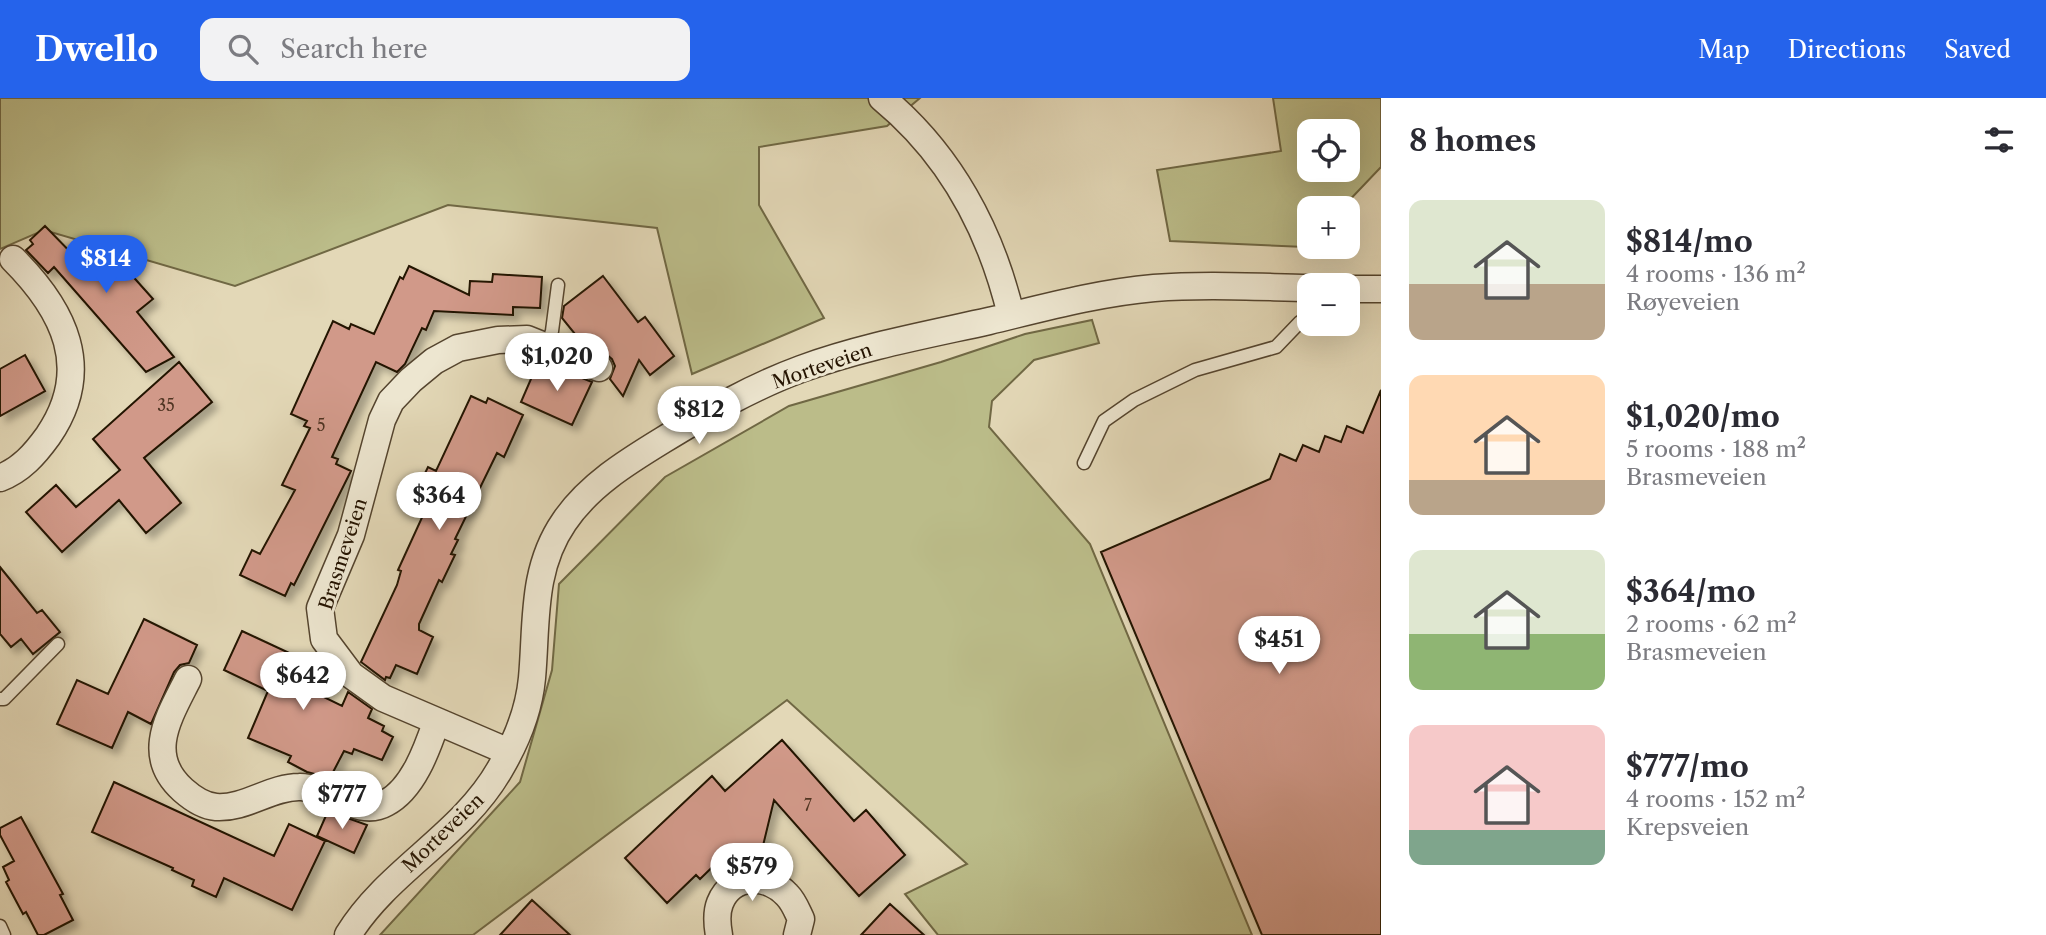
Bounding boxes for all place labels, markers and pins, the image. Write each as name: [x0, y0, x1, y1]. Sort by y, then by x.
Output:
pin: $814: [65, 236, 147, 295]
pin: $1,020: [500, 334, 614, 393]
pin: $812: [658, 386, 740, 446]
pin: $364: [398, 472, 480, 532]
pin: $451: [1238, 616, 1320, 676]
pin: $642: [262, 652, 344, 712]
pin: $777: [301, 772, 383, 831]
pin: $579: [711, 844, 793, 903]

